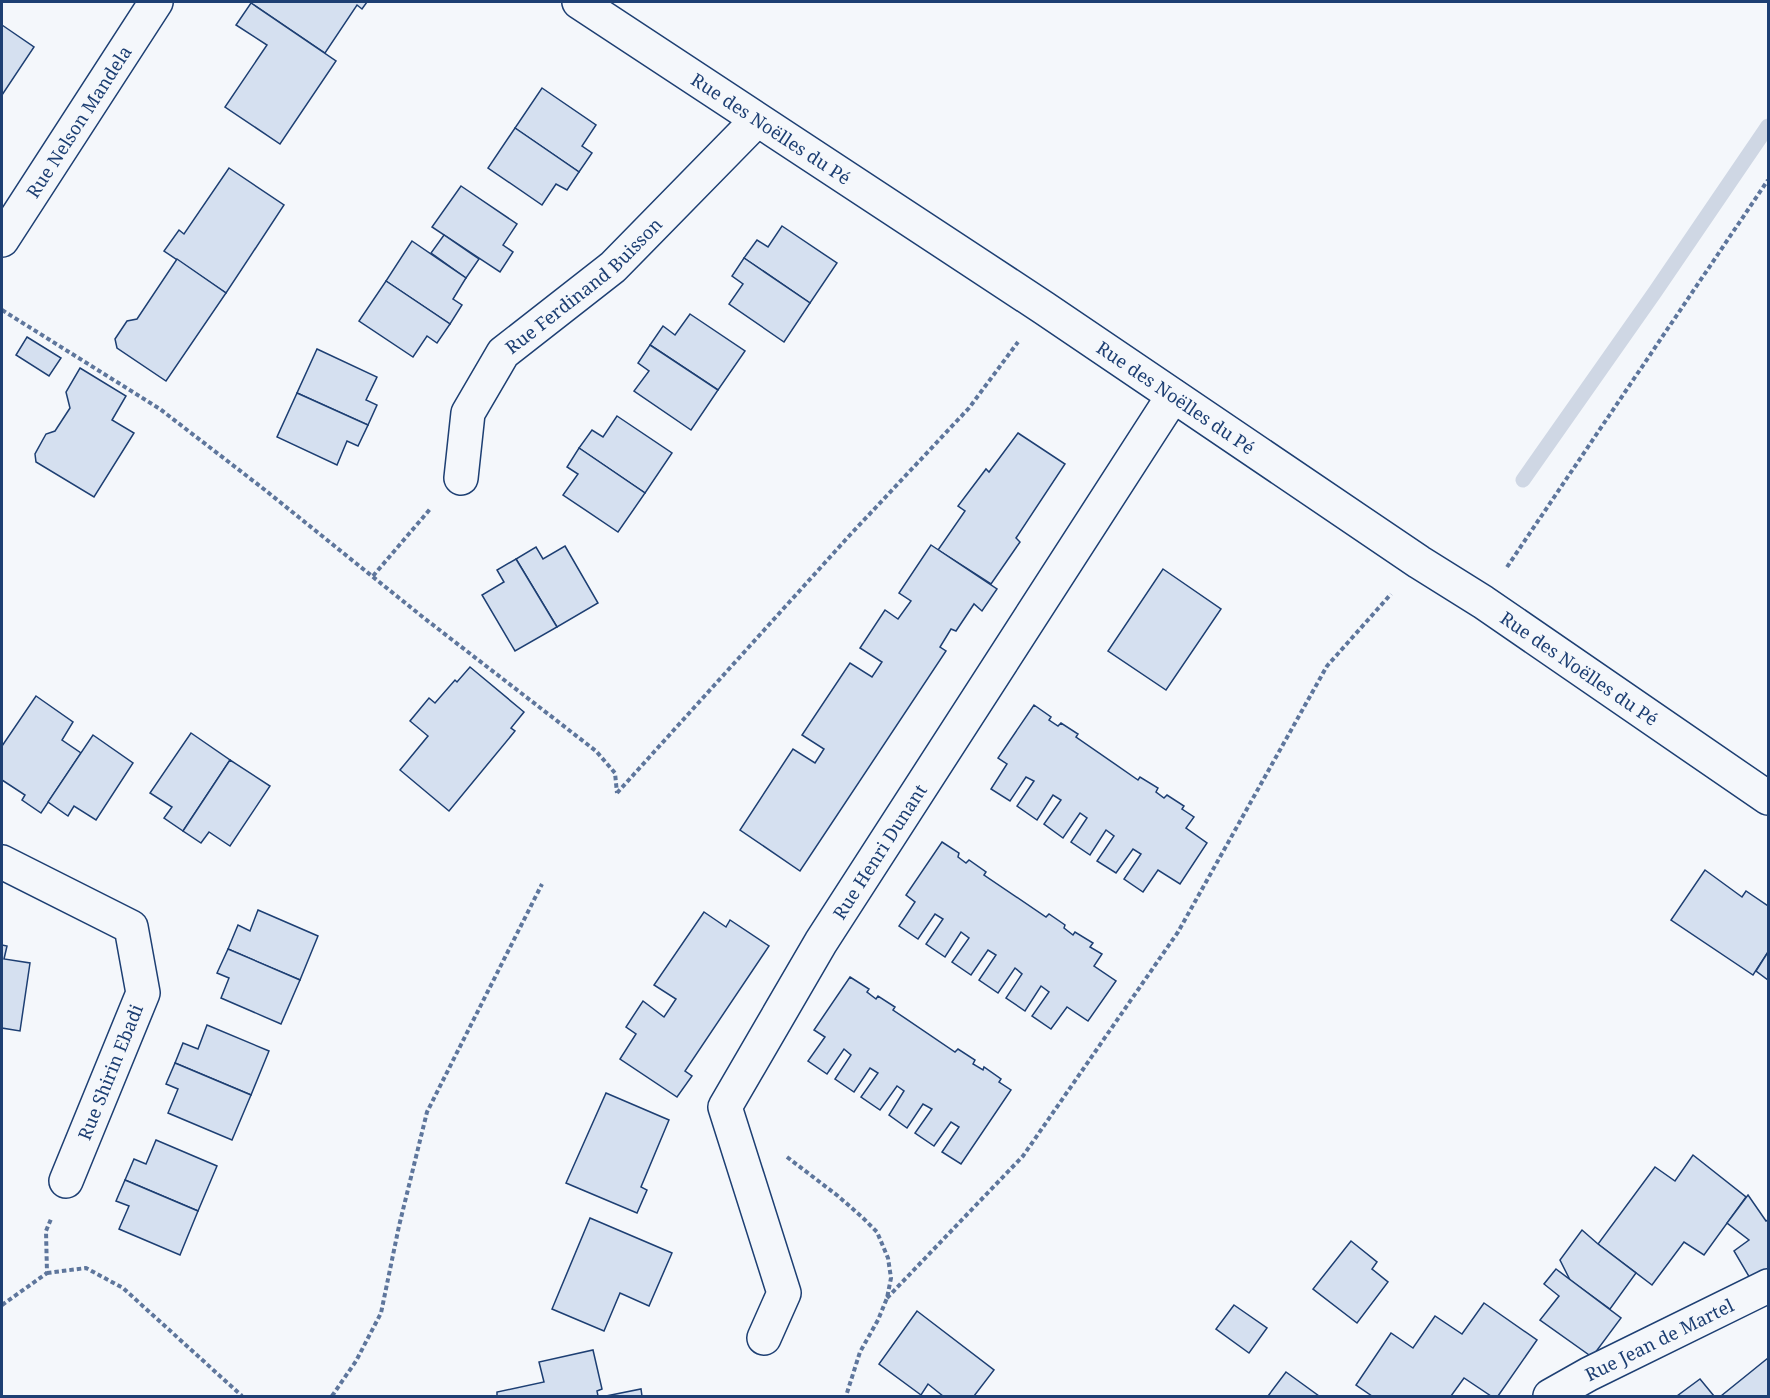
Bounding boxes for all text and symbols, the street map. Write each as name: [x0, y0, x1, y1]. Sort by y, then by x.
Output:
street label: Rue Nelson Mandela: [21, 41, 137, 202]
street label: Rue des Noëlles du Pé: [687, 67, 856, 190]
street label: Rue Ferdinand Buisson: [500, 212, 667, 359]
street label: Rue des Noëlles du Pé: [1092, 335, 1260, 460]
street label: Rue des Noëlles du Pé: [1496, 606, 1663, 731]
street label: Rue Henri Dunant: [827, 779, 932, 924]
street label: Rue Shirin Ebadi: [72, 1000, 148, 1143]
street label: Rue Jean de Martel: [1581, 1293, 1738, 1386]

